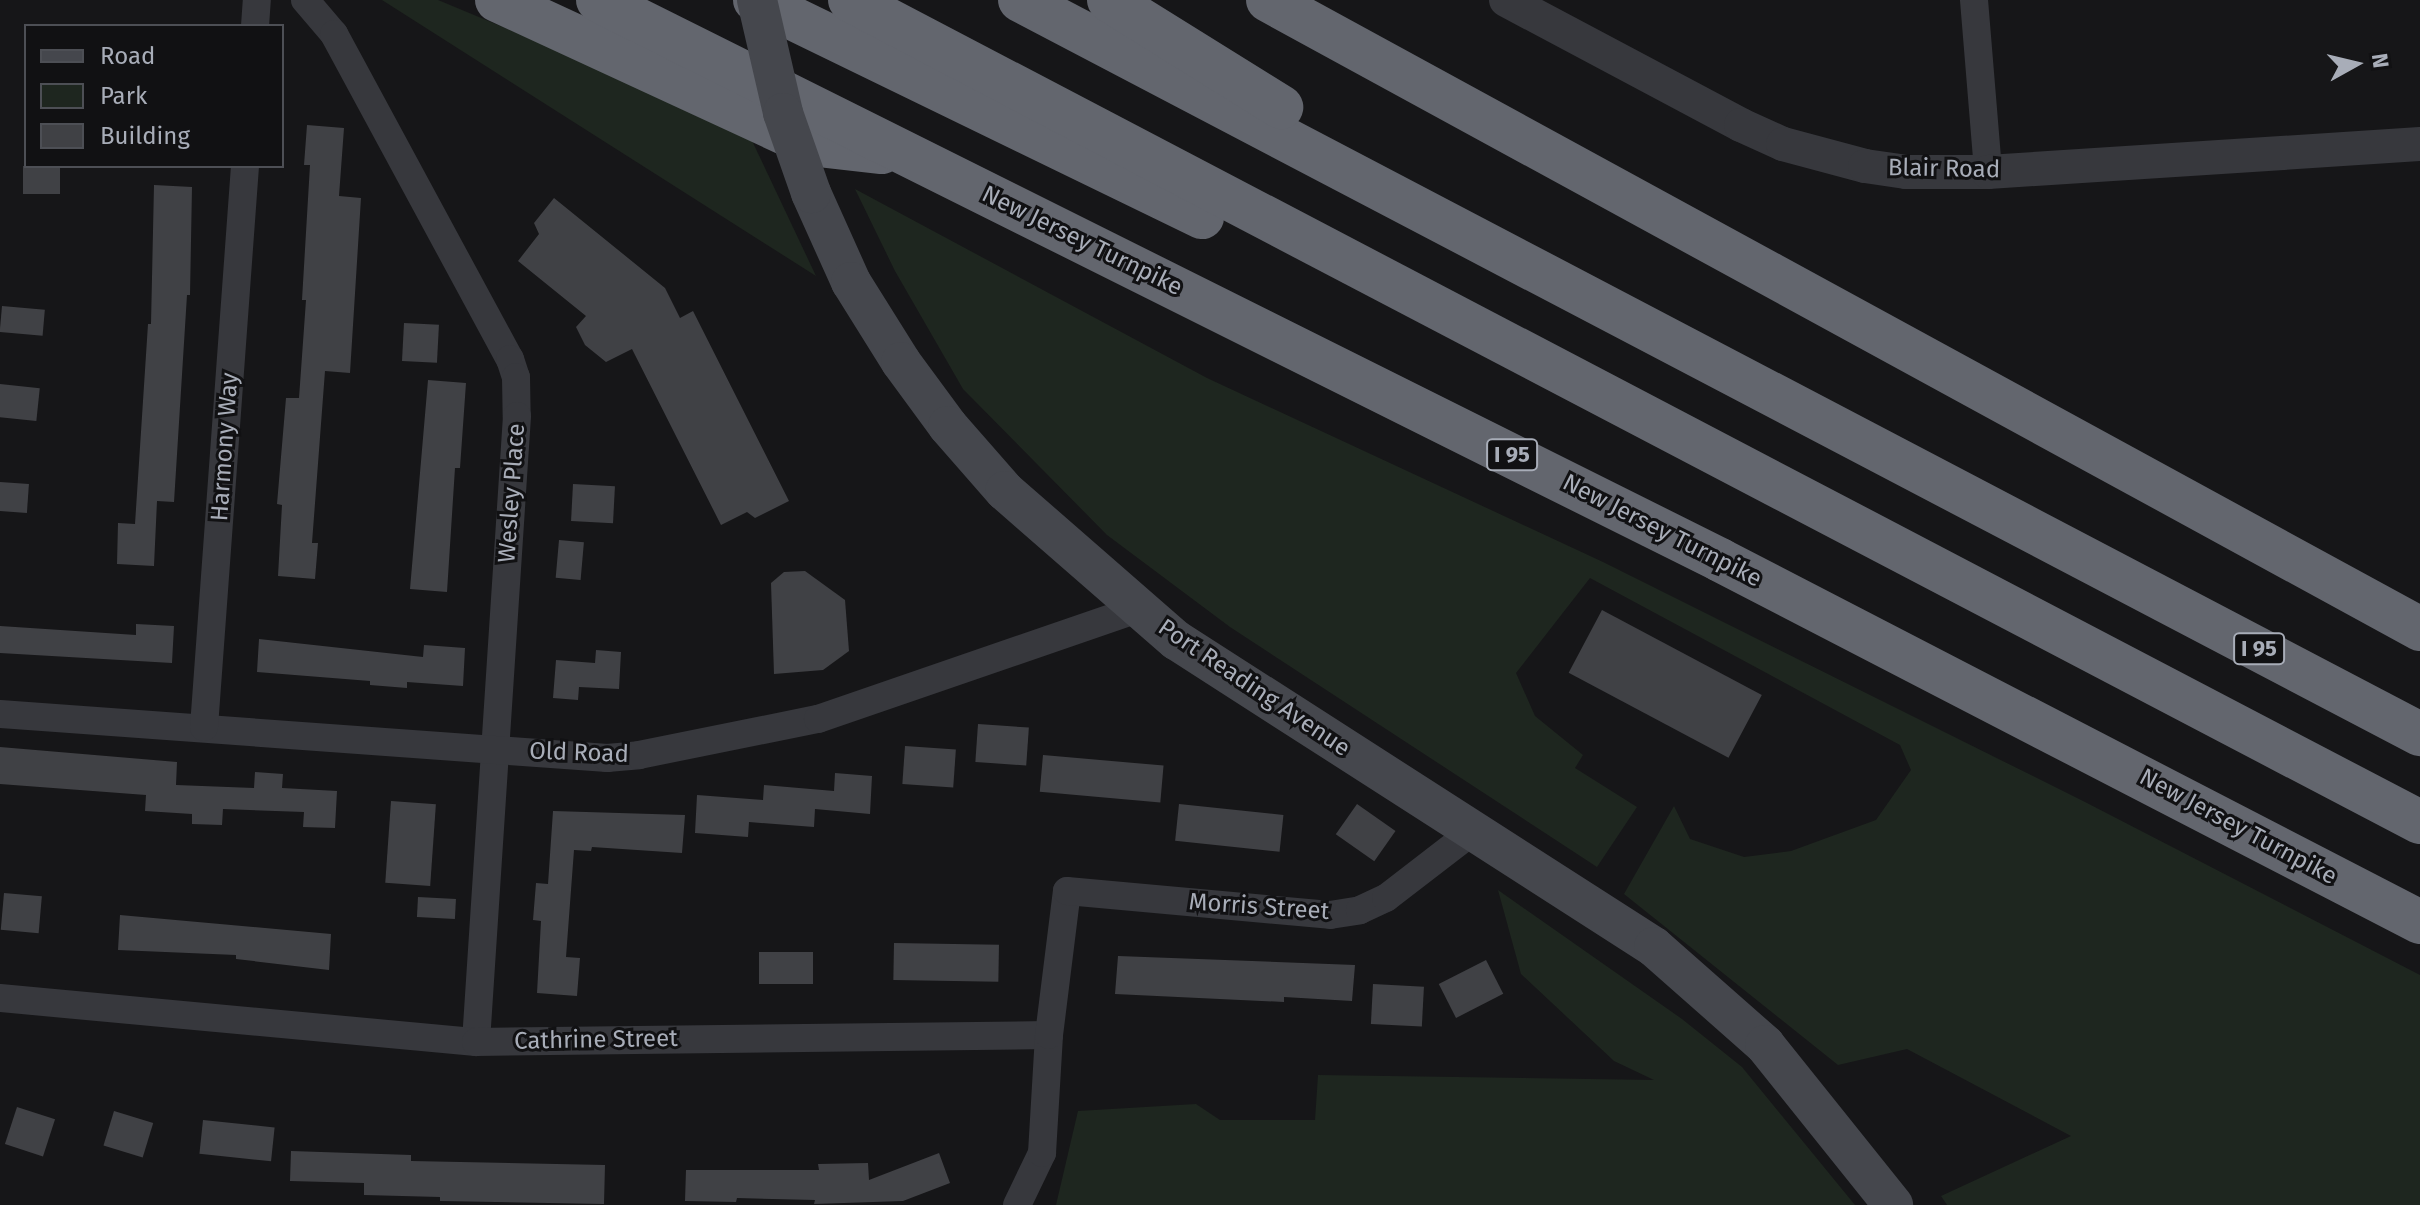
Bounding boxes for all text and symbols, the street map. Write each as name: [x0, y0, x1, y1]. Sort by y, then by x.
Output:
legend: [24, 24, 284, 168]
north arrow: [2316, 24, 2396, 104]
text: Road: [100, 42, 155, 70]
text: N: [2366, 51, 2395, 70]
text: Park: [100, 82, 147, 110]
text: Building: [100, 122, 190, 150]
street label: Blair Road: [1888, 154, 2000, 184]
street label: New Jersey Turnpike: [977, 180, 1187, 302]
street label: Harmony Way: [205, 372, 245, 522]
street label: Wesley Place: [493, 422, 531, 564]
road number: I 95: [1486, 437, 1538, 473]
street label: New Jersey Turnpike: [1558, 468, 1766, 594]
street label: Port Reading Avenue: [1153, 613, 1355, 763]
road number: I 95: [2233, 631, 2285, 667]
street label: Old Road: [529, 737, 629, 769]
street label: New Jersey Turnpike: [2134, 763, 2342, 891]
street label: Morris Street: [1188, 888, 1330, 926]
street label: Cathrine Street: [514, 1024, 678, 1056]

